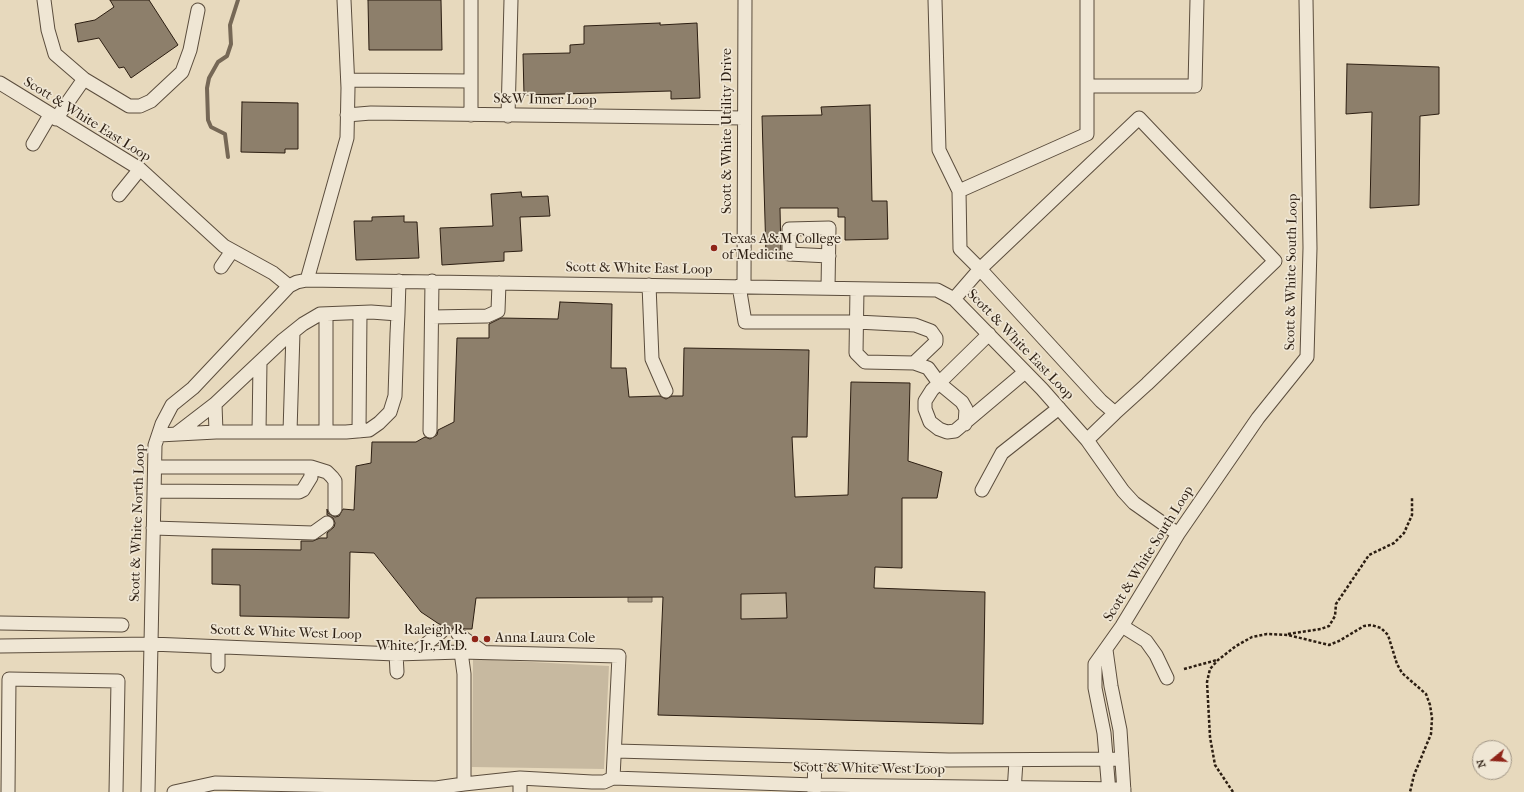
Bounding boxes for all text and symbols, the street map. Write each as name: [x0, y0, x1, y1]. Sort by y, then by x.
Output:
street label: Scott & White Utility Drive: [720, 48, 736, 214]
street label: Scott & White East Loop: [20, 74, 154, 166]
street label: S&W Inner Loop: [493, 91, 597, 109]
street label: Scott & White South Loop: [1282, 193, 1302, 351]
place label: Texas A&M College of Medicine: [722, 232, 841, 264]
marker: Texas A&M College of Medicine: [709, 243, 719, 253]
street label: Scott & White East Loop: [565, 259, 713, 279]
street label: Scott & White East Loop: [963, 286, 1077, 404]
street label: Scott & White North Loop: [127, 444, 149, 602]
street label: Scott & White South Loop: [1100, 483, 1198, 625]
street label: Scott & White West Loop: [210, 622, 362, 644]
place label: Raleigh R. White, Jr., M.D.: [376, 623, 467, 656]
place label: Anna Laura Cole: [495, 631, 595, 647]
marker: Raleigh R. White, Jr., M.D.: [470, 634, 480, 644]
marker: Anna Laura Cole: [482, 634, 492, 644]
north arrow: [1472, 740, 1512, 780]
text: N: [1474, 758, 1489, 770]
street label: Scott & White West Loop: [793, 759, 945, 779]

